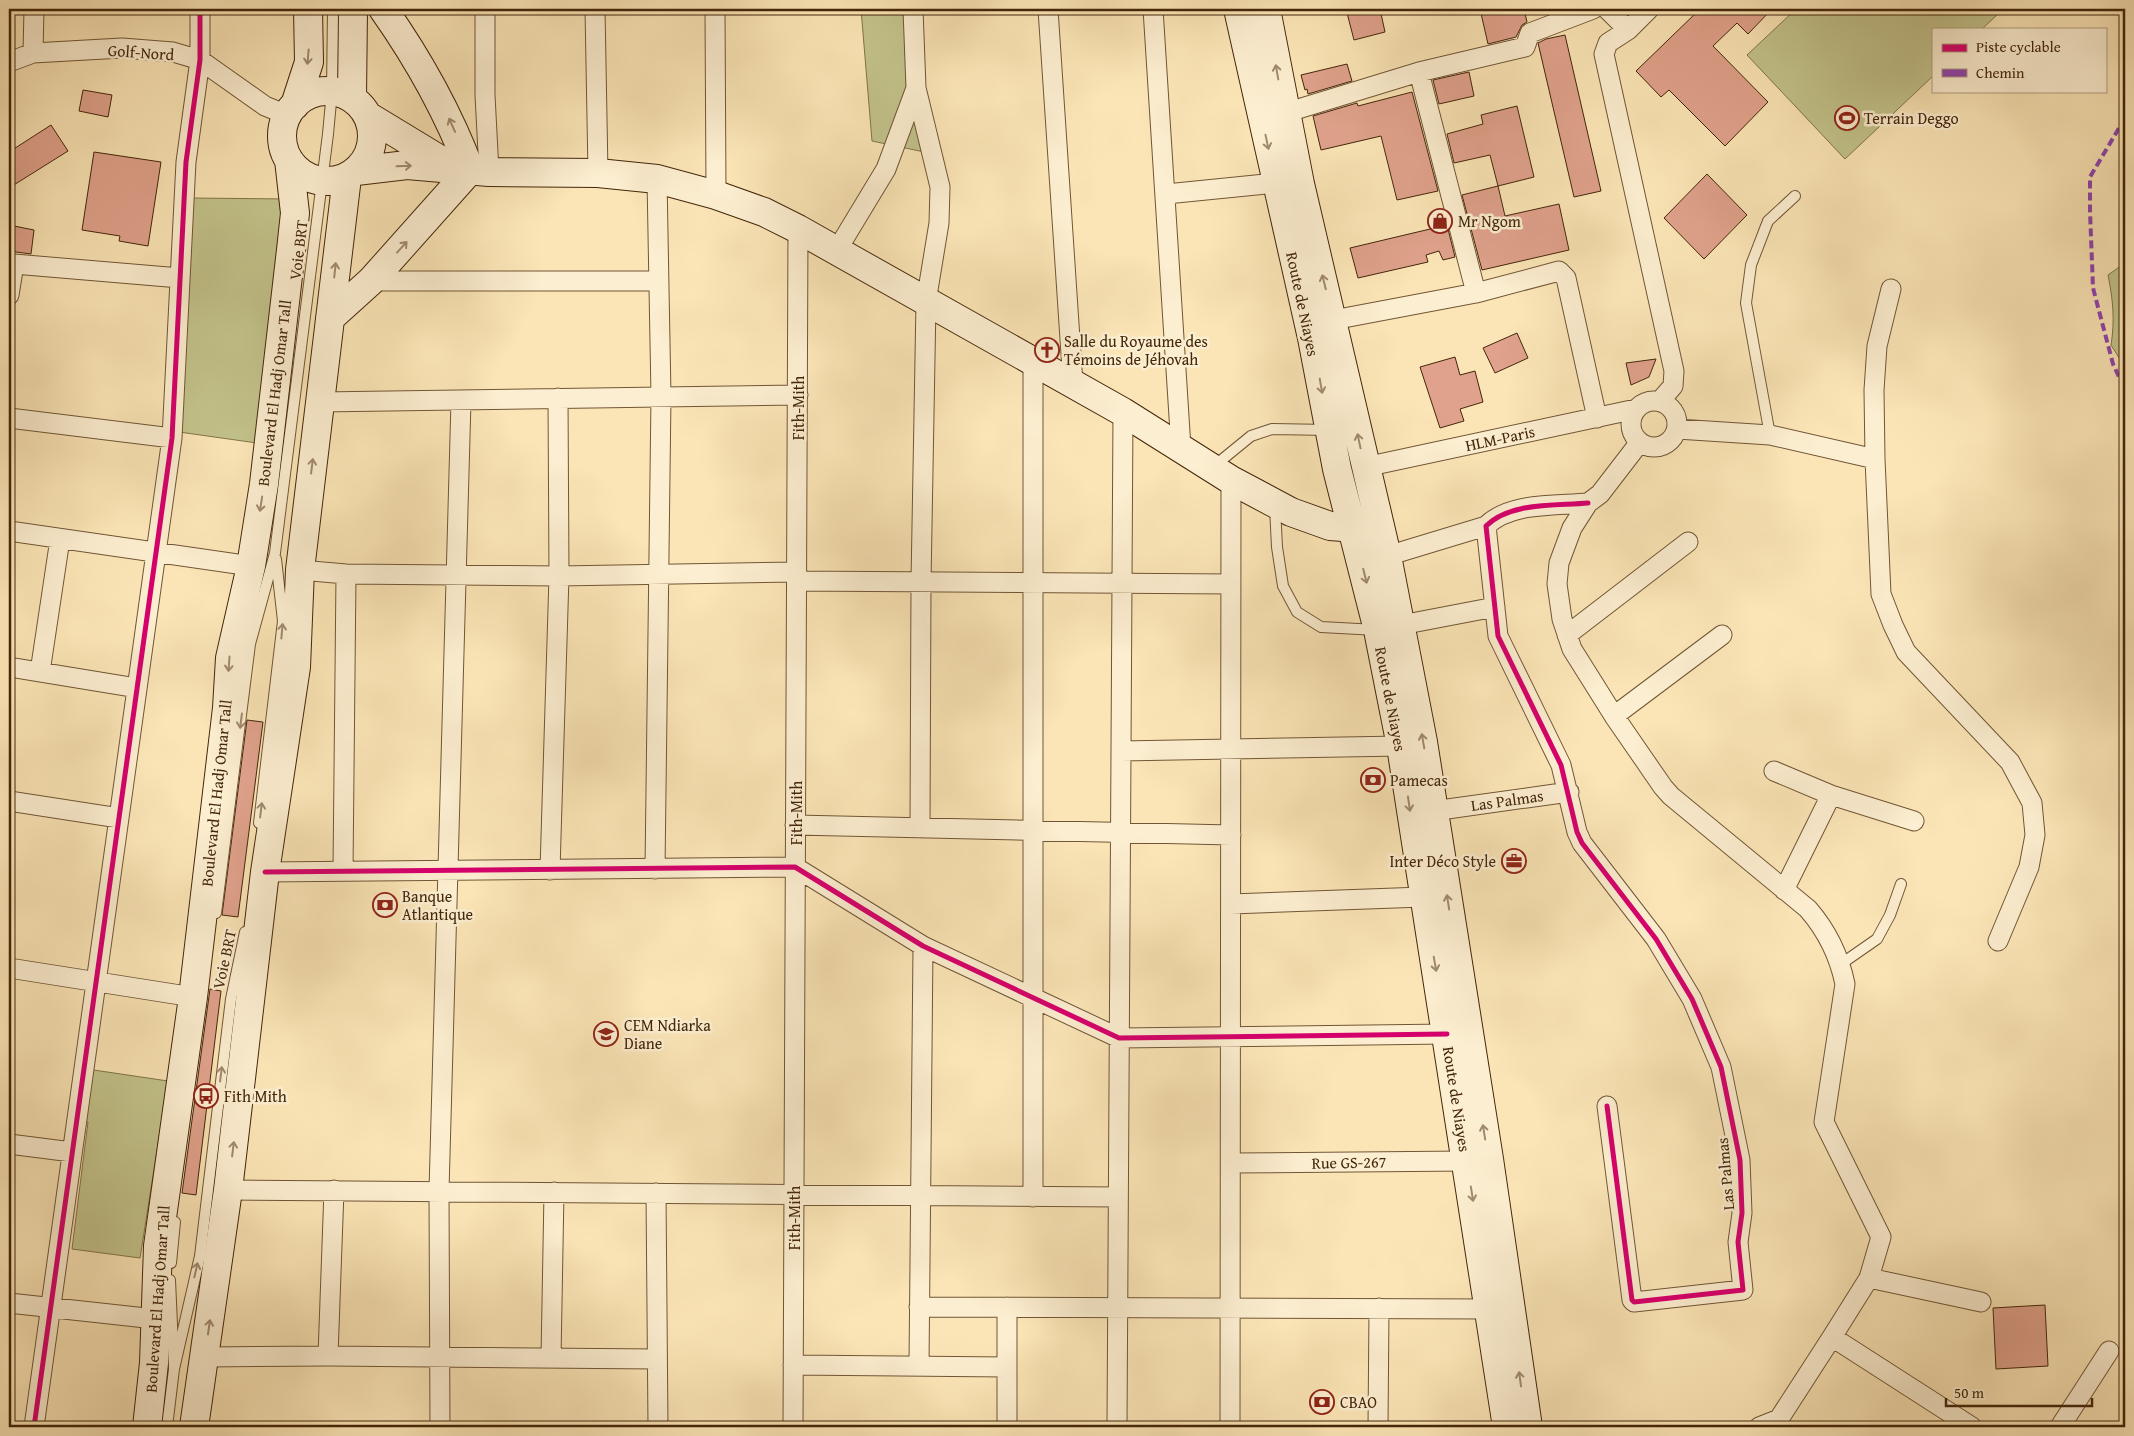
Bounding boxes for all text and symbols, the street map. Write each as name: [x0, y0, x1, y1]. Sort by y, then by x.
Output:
legend: [1932, 28, 2106, 92]
text: Piste cyclable: [1976, 36, 2061, 57]
street label: Golf-Nord: [107, 38, 175, 66]
one-way arrow: [303, 49, 313, 65]
text: Chemin: [1976, 62, 2025, 83]
one-way arrow: [1272, 65, 1282, 81]
sports icon: Terrain Deggo: [1834, 105, 1860, 131]
place label: Terrain Deggo: [1864, 106, 1959, 130]
one-way arrow: [447, 118, 457, 133]
one-way arrow: [1263, 133, 1273, 149]
one-way arrow: [396, 161, 412, 171]
shop icon: Mr Ngom: [1427, 208, 1453, 234]
place label: Mr Ngom: [1458, 209, 1521, 233]
street label: Voie BRT: [282, 219, 314, 281]
one-way arrow: [396, 240, 408, 253]
street label: Route de Niayes: [1280, 250, 1326, 358]
one-way arrow: [330, 262, 339, 278]
one-way arrow: [1319, 275, 1328, 291]
street label: Boulevard El Hadj Omar Tall: [251, 298, 297, 488]
place label: Salle du Royaume des Témoins de Jéhovah: [1064, 329, 1208, 371]
church icon: Salle du Royaume des Témoins de Jéhovah: [1034, 337, 1060, 363]
street label: Fith-Mith: [786, 376, 810, 440]
one-way arrow: [1316, 378, 1326, 394]
street label: HLM-Paris: [1463, 419, 1537, 457]
one-way arrow: [1354, 433, 1364, 449]
one-way arrow: [307, 458, 317, 474]
one-way arrow: [255, 496, 265, 512]
one-way arrow: [1361, 567, 1370, 583]
one-way arrow: [277, 623, 287, 639]
street label: Route de Niayes: [1369, 645, 1413, 753]
one-way arrow: [225, 655, 234, 671]
street label: Boulevard El Hadj Omar Tall: [194, 698, 238, 888]
one-way arrow: [236, 712, 246, 728]
one-way arrow: [1417, 734, 1427, 750]
bank icon: Pamecas: [1360, 767, 1386, 793]
place label: Pamecas: [1390, 768, 1448, 792]
street label: Fith-Mith: [784, 781, 808, 845]
street label: Las Palmas: [1469, 783, 1545, 817]
one-way arrow: [1404, 796, 1414, 812]
one-way arrow: [256, 802, 266, 818]
office icon: Inter Déco Style: [1501, 848, 1527, 874]
place label: Inter Déco Style: [1389, 849, 1496, 873]
place label: Banque Atlantique: [402, 884, 473, 926]
bank icon: Banque Atlantique: [372, 892, 398, 918]
one-way arrow: [1442, 894, 1452, 910]
street label: Voie BRT: [206, 927, 242, 991]
one-way arrow: [1430, 956, 1440, 972]
place label: CEM Ndiarka Diane: [624, 1013, 711, 1055]
school or university icon: CEM Ndiarka Diane: [593, 1021, 619, 1047]
street label: Route de Niayes: [1437, 1045, 1477, 1153]
one-way arrow: [216, 1066, 226, 1082]
bus stop icon: Fith Mith: [193, 1083, 219, 1109]
place label: Fith Mith: [224, 1084, 287, 1108]
one-way arrow: [1479, 1124, 1489, 1140]
street label: Las Palmas: [1710, 1137, 1740, 1211]
one-way arrow: [228, 1141, 238, 1157]
street label: Rue GS-267: [1311, 1149, 1387, 1175]
one-way arrow: [1467, 1185, 1477, 1201]
street label: Fith-Mith: [782, 1186, 806, 1250]
street label: Boulevard El Hadj Omar Tall: [138, 1204, 176, 1393]
one-way arrow: [192, 1262, 201, 1278]
one-way arrow: [204, 1319, 214, 1335]
one-way arrow: [1515, 1371, 1525, 1387]
scale bar: [1946, 1376, 2093, 1408]
text: 50 m: [1954, 1382, 1985, 1403]
bank icon: CBAO: [1309, 1389, 1335, 1415]
place label: CBAO: [1340, 1390, 1377, 1414]

